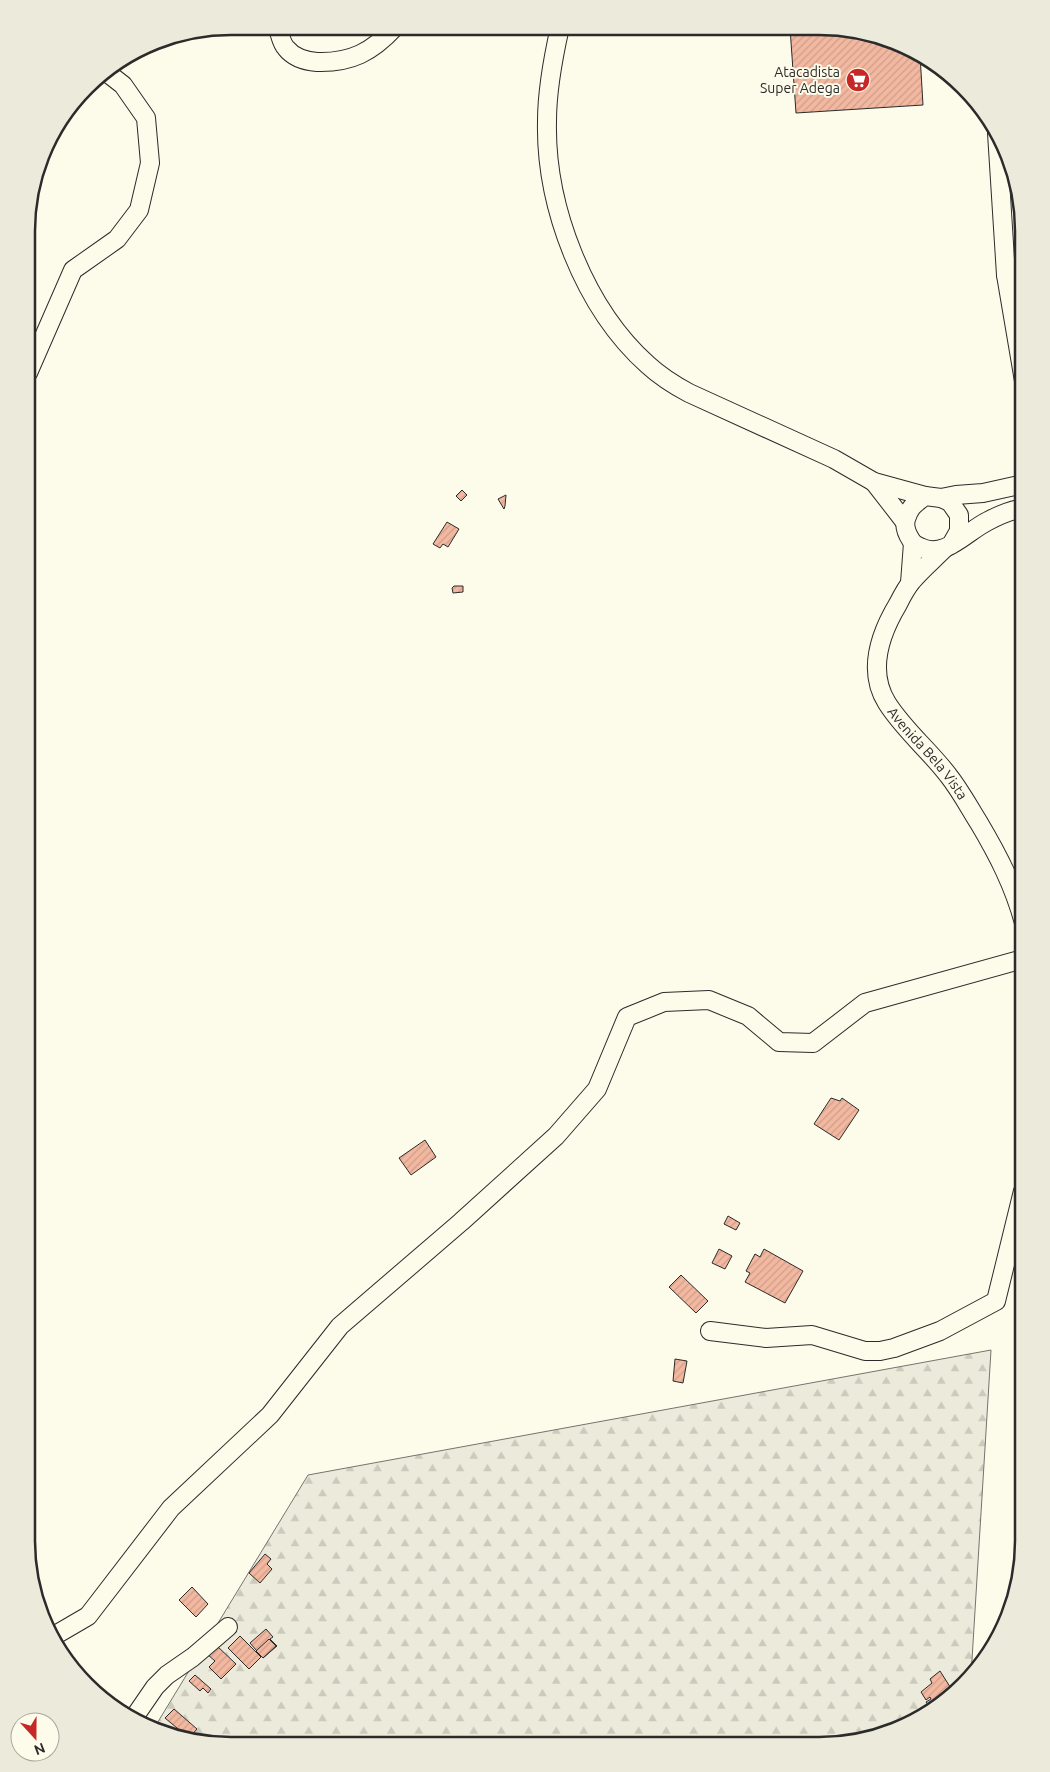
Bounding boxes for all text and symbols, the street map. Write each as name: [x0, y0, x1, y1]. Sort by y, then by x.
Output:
place label: Atacadista Super Adega: [760, 64, 840, 96]
supermarket icon: Atacadista Super Adega: [845, 67, 871, 93]
street label: Avenida Bela Vista: [884, 704, 971, 802]
north arrow: [10, 1712, 60, 1762]
text: N: [32, 1740, 47, 1758]

